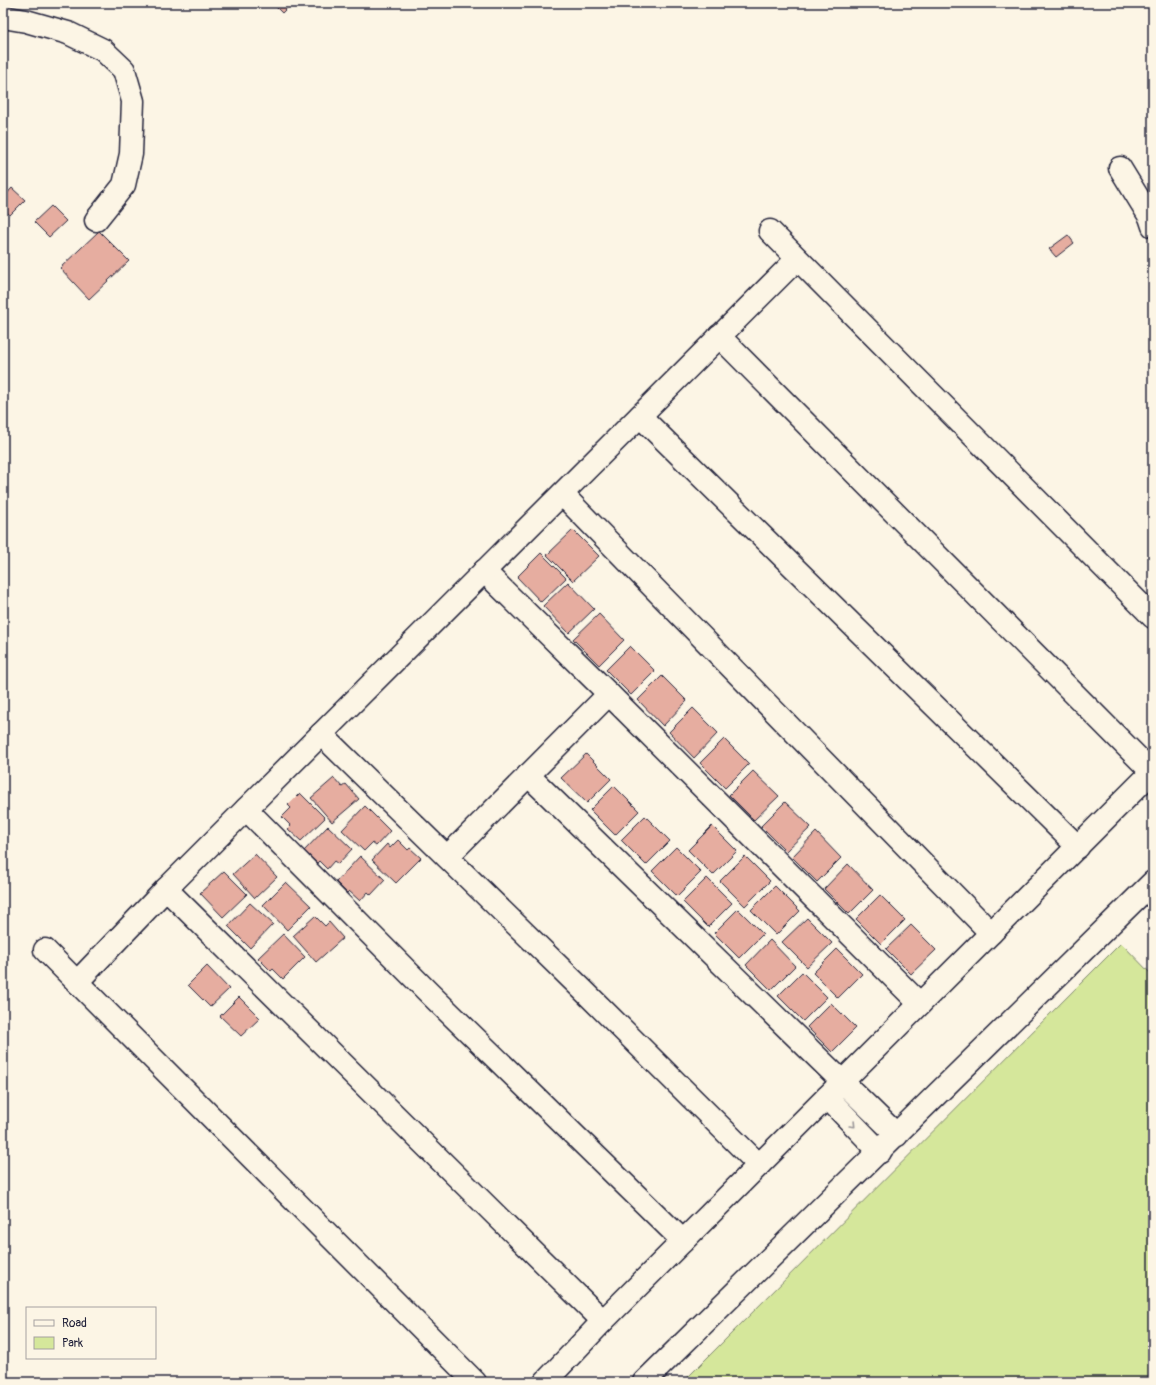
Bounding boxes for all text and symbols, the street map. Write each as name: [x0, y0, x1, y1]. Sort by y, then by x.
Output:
one-way arrow: [849, 1120, 856, 1128]
legend: [26, 1307, 156, 1359]
text: Road: [62, 1316, 87, 1331]
text: Park: [62, 1336, 83, 1351]

